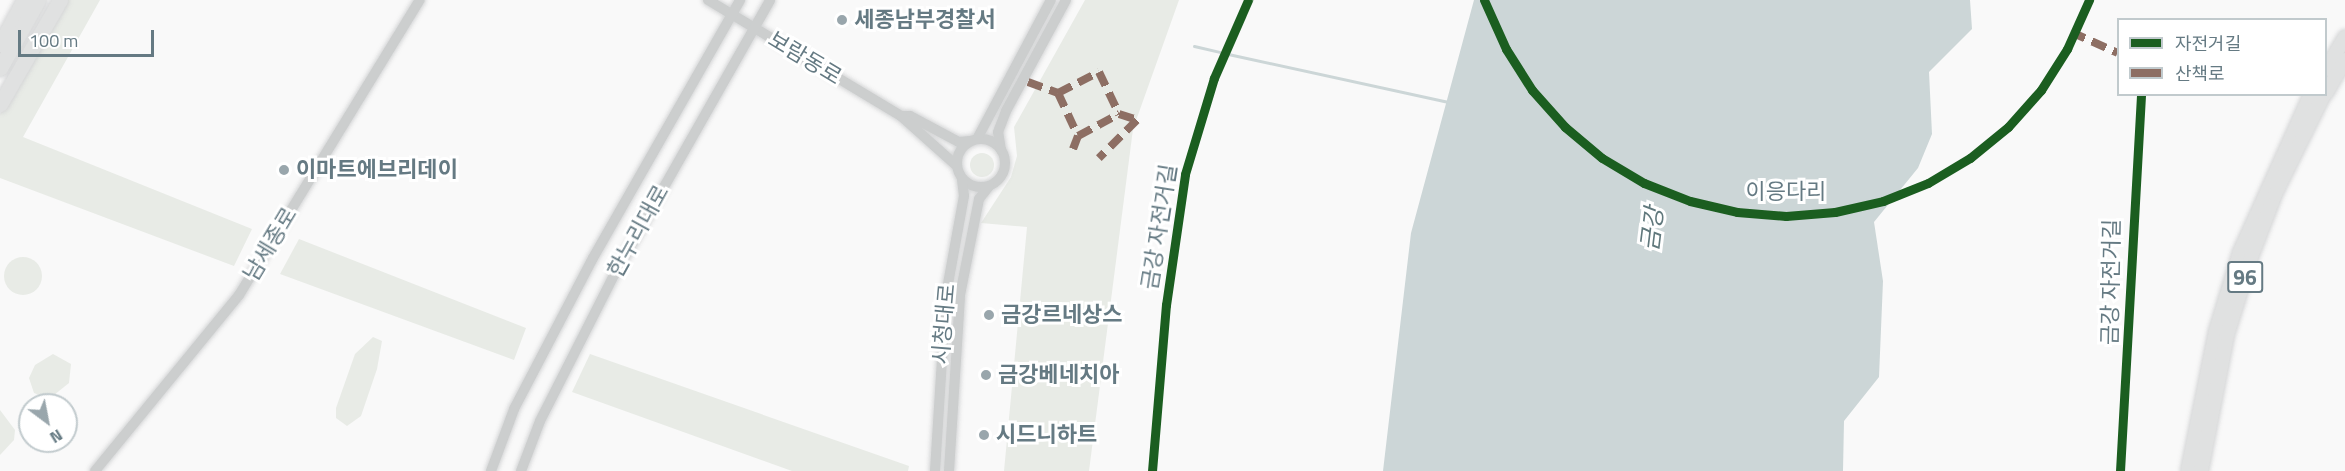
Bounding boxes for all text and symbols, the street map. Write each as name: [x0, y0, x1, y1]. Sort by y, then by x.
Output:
place label: 세종남부경찰서: [854, 7, 996, 33]
marker: 세종남부경찰서: [835, 13, 849, 27]
scale bar: [21, 18, 158, 56]
legend: [2117, 18, 2327, 96]
street label: 보람동로: [764, 26, 846, 90]
text: 100 m: [29, 27, 78, 54]
text: 자전거길: [2175, 30, 2241, 57]
text: 산책로: [2175, 60, 2225, 87]
place label: 이마트에브리데이: [296, 157, 458, 183]
marker: 이마트에브리데이: [277, 163, 291, 177]
street label: 금강 자전거길: [1136, 163, 1182, 291]
street label: 이응다리: [1746, 179, 1826, 205]
street label: 한누리대로: [602, 180, 674, 282]
street label: 남세종로: [238, 203, 302, 285]
water label: 금강: [1635, 205, 1669, 253]
street label: 금강 자전거길: [2097, 219, 2125, 345]
road number: 96: [2227, 259, 2263, 295]
street label: 시청대로: [927, 283, 961, 365]
place label: 금강르네상스: [1001, 302, 1122, 328]
marker: 금강르네상스: [982, 308, 996, 322]
place label: 금강베네치아: [998, 362, 1119, 388]
marker: 금강베네치아: [979, 368, 993, 382]
north arrow: [18, 393, 78, 453]
place label: 시드니하트: [996, 422, 1097, 448]
text: N: [45, 423, 68, 450]
marker: 시드니하트: [977, 428, 991, 442]

